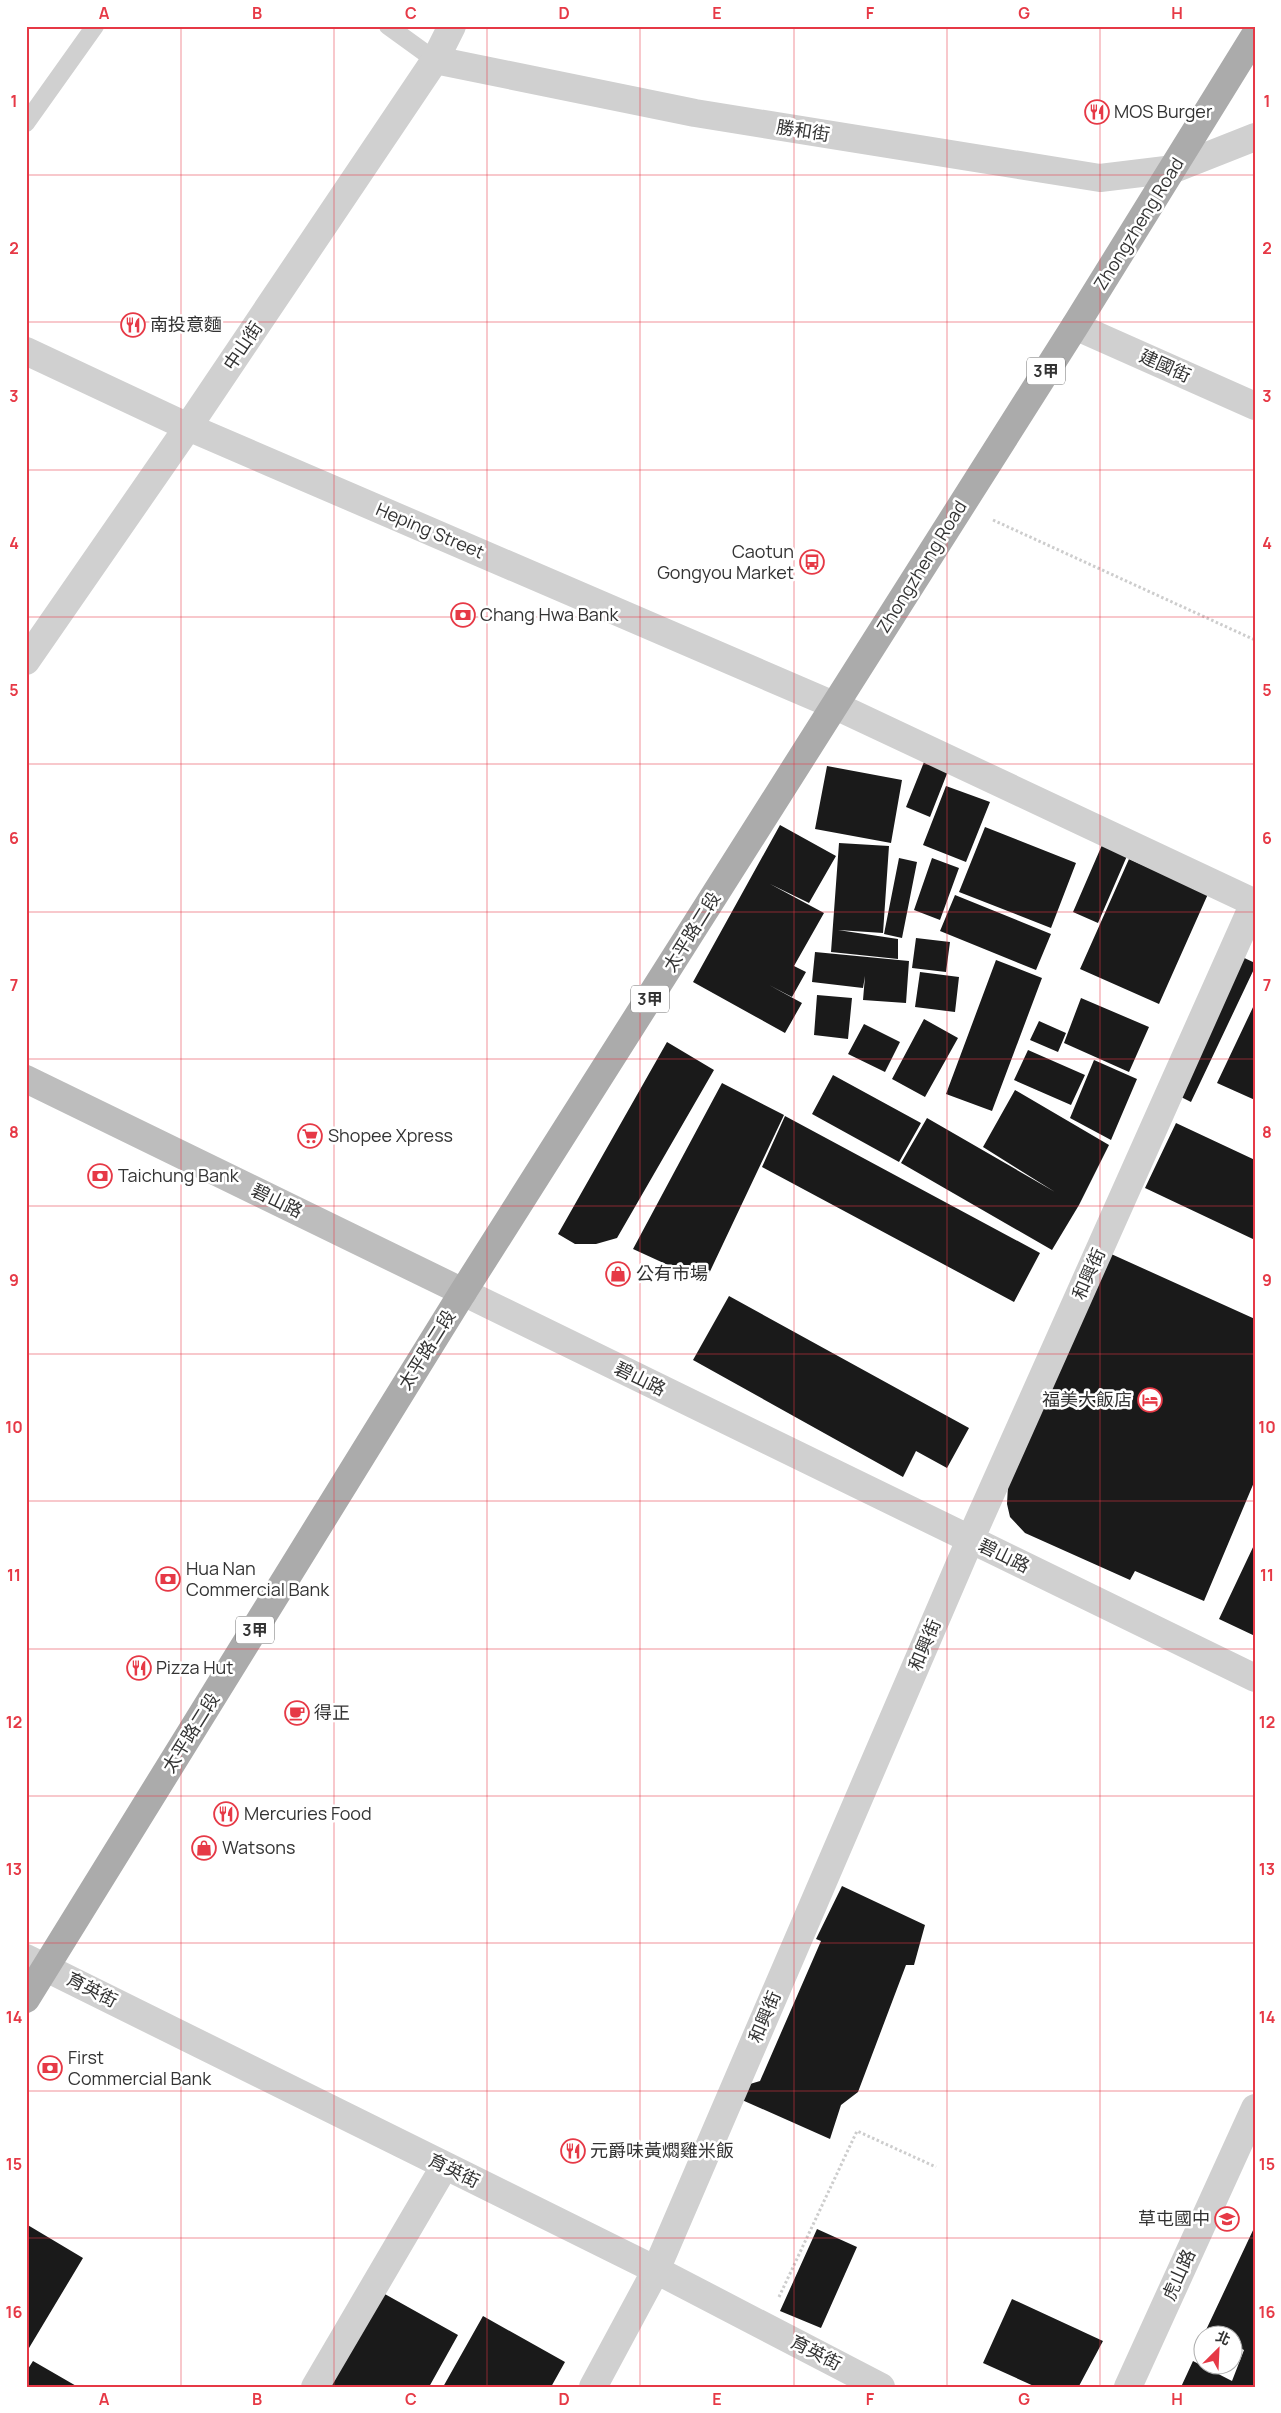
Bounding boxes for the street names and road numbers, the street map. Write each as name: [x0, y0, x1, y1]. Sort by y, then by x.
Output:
street label: 勝和街: [775, 114, 832, 146]
street label: Zhongzheng Road: [1088, 153, 1189, 294]
street label: 中山街: [217, 316, 267, 375]
street label: 建國街: [1136, 343, 1195, 387]
road number: 3甲: [1027, 358, 1065, 384]
street label: Zhongzheng Road: [871, 496, 972, 637]
street label: Heping Street: [373, 497, 488, 564]
street label: 太平路二段: [657, 887, 725, 976]
road number: 3甲: [631, 986, 669, 1012]
street label: 碧山路: [248, 1177, 307, 1223]
street label: 和興街: [1066, 1244, 1110, 1303]
street label: 太平路二段: [392, 1305, 460, 1394]
street label: 碧山路: [611, 1355, 670, 1401]
street label: 碧山路: [975, 1532, 1034, 1578]
street label: 和興街: [902, 1615, 946, 1674]
road number: 3甲: [236, 1616, 274, 1644]
street label: 太平路二段: [156, 1688, 224, 1777]
street label: 育英街: [63, 1966, 122, 2012]
street label: 和興街: [742, 1987, 786, 2046]
street label: 育英街: [425, 2147, 484, 2193]
street label: 虎山路: [1156, 2245, 1200, 2304]
street label: 育英街: [787, 2329, 846, 2375]

